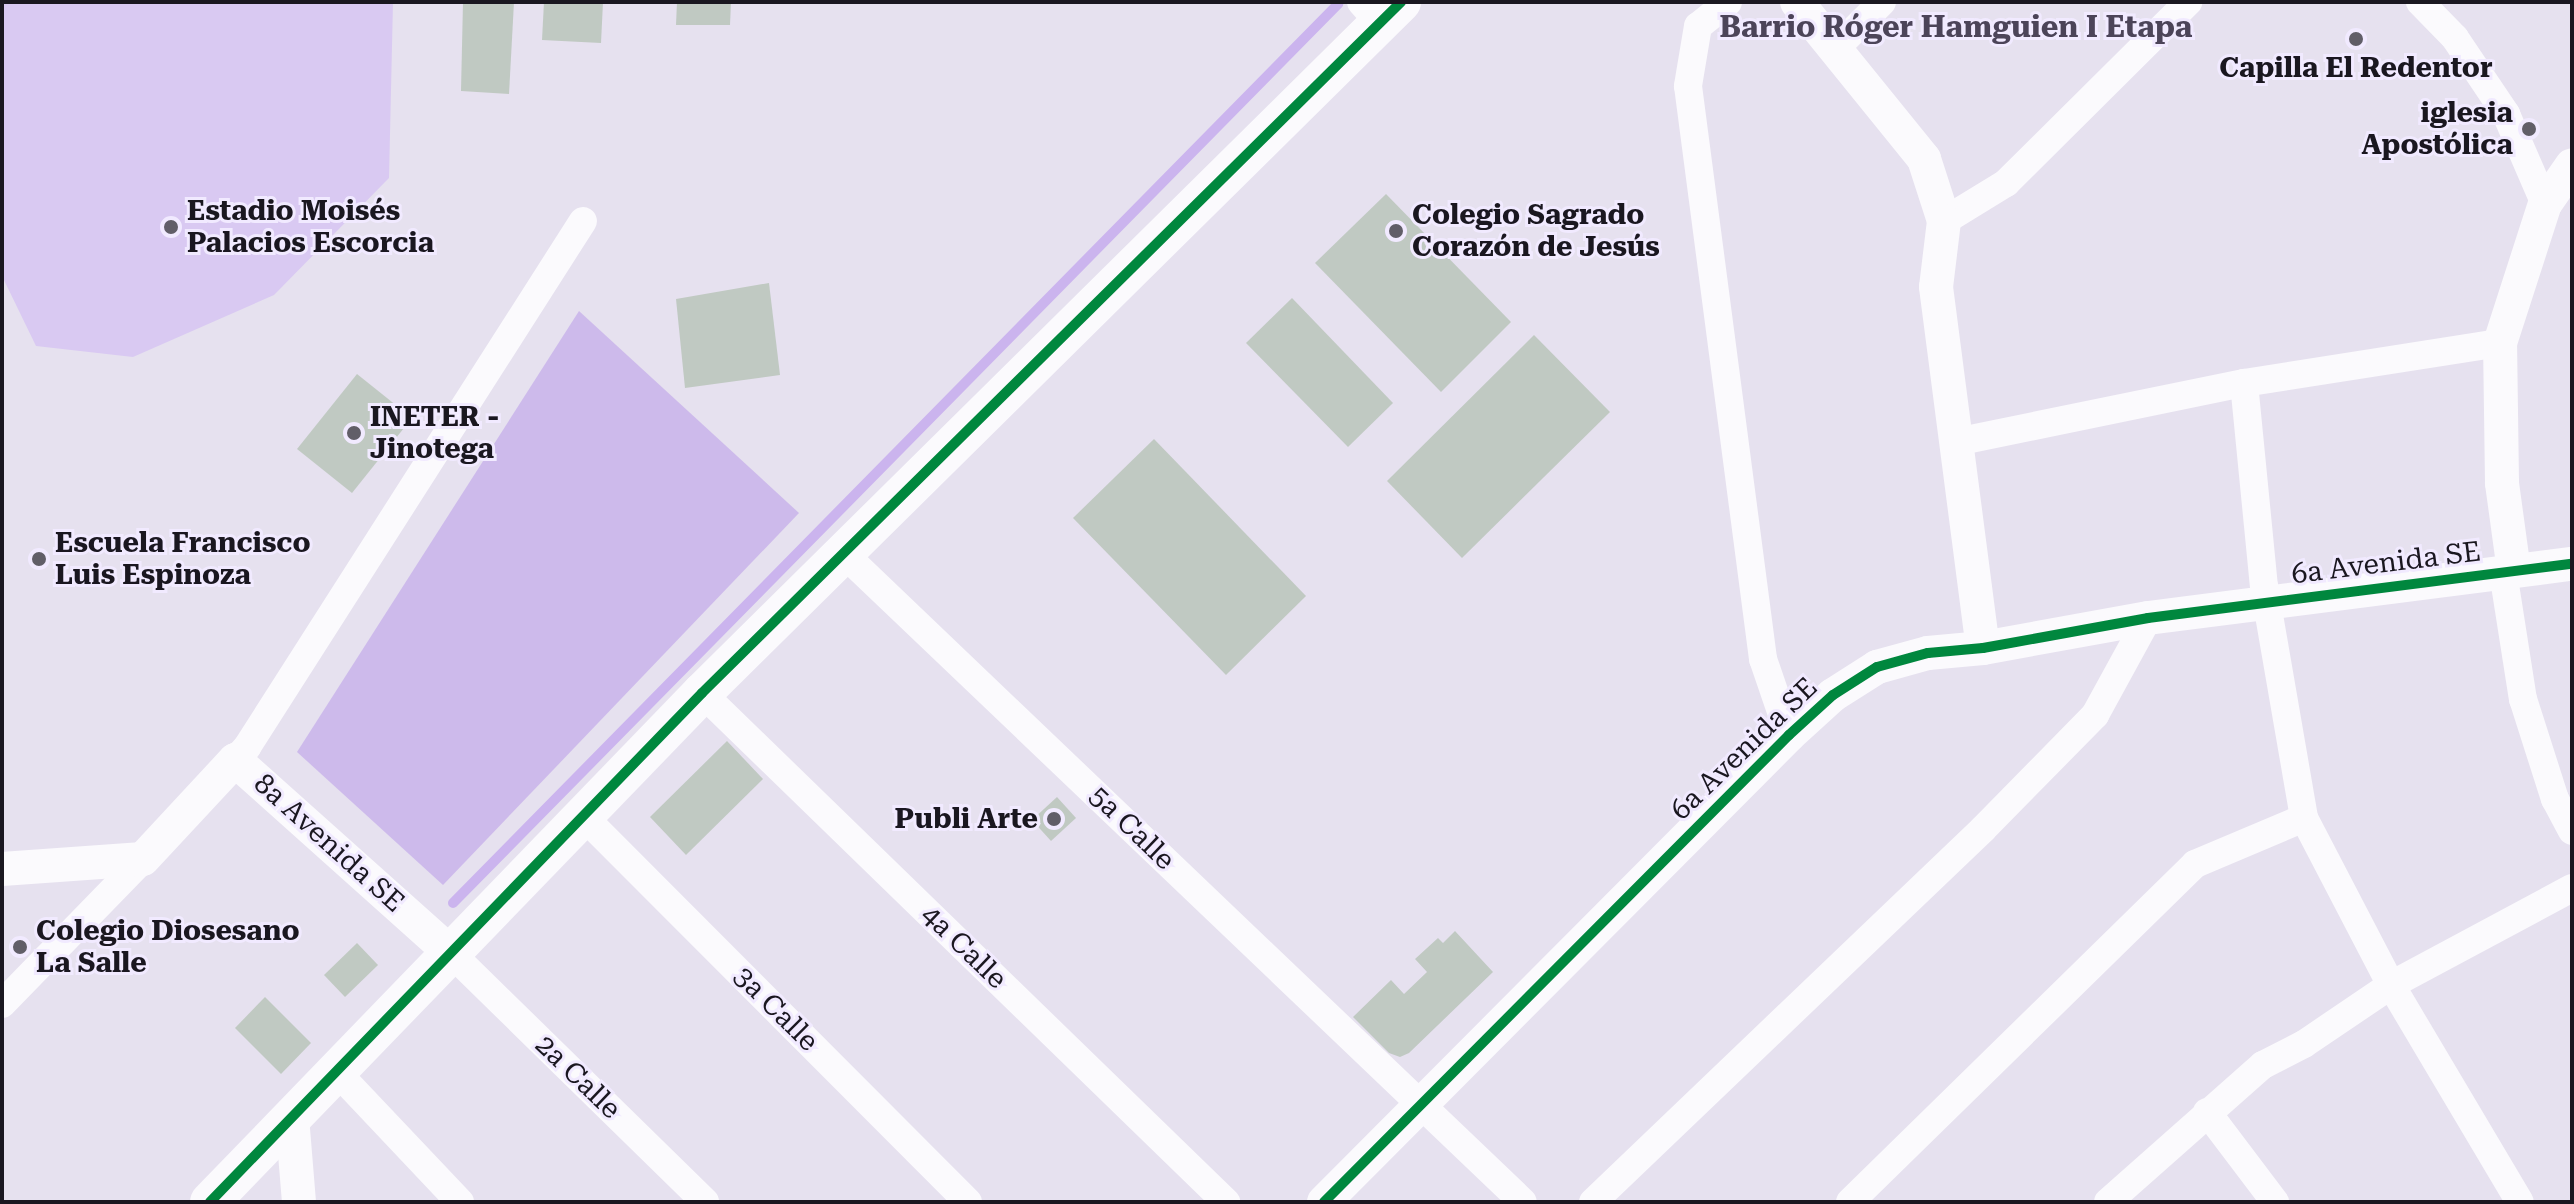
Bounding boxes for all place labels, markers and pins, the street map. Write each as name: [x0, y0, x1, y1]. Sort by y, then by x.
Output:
marker: Capilla El Redentor: [2347, 30, 2365, 48]
place label: Capilla El Redentor: [2219, 51, 2493, 85]
place label: iglesia Apostólica: [2361, 96, 2513, 162]
marker: iglesia Apostólica: [2520, 120, 2538, 138]
place label: Estadio Moisés Palacios Escorcia: [187, 194, 434, 260]
place label: Colegio Sagrado Corazón de Jesús: [1412, 198, 1660, 264]
marker: Estadio Moisés Palacios Escorcia: [162, 218, 180, 236]
marker: Colegio Sagrado Corazón de Jesús: [1387, 222, 1405, 240]
place label: INETER - Jinotega: [370, 400, 500, 466]
marker: INETER - Jinotega: [345, 424, 363, 442]
place label: Escuela Francisco Luis Espinoza: [55, 526, 310, 592]
marker: Escuela Francisco Luis Espinoza: [30, 550, 48, 568]
place label: Publi Arte: [894, 802, 1038, 836]
marker: Publi Arte: [1045, 810, 1063, 828]
place label: Colegio Diosesano La Salle: [36, 914, 300, 980]
marker: Colegio Diosesano La Salle: [11, 938, 29, 956]

